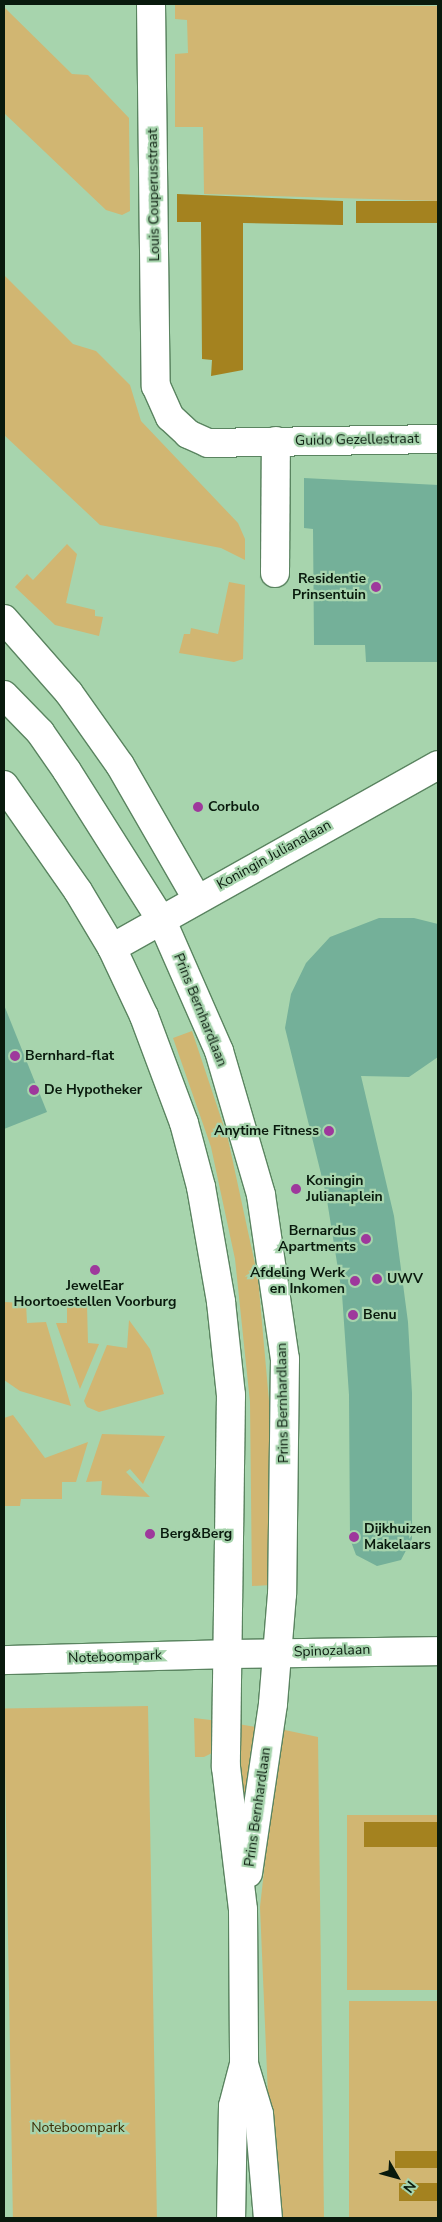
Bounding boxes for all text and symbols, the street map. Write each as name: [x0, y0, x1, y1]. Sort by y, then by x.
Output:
street label: Louis Couperusstraat: [144, 128, 164, 262]
street label: Guido Gezellestraat: [295, 431, 419, 449]
place label: Residentie Prinsentuin: [292, 571, 366, 604]
marker: Residentie Prinsentuin: [370, 581, 382, 593]
place label: Corbulo: [208, 799, 260, 815]
marker: Corbulo: [192, 801, 204, 813]
street label: Koningin Julianalaan: [214, 817, 334, 893]
street label: Prins Bernhardlaan: [170, 951, 230, 1069]
place label: Bernhard-flat: [25, 1048, 114, 1064]
marker: Bernhard-flat: [9, 1050, 21, 1062]
place label: De Hypotheker: [44, 1082, 142, 1098]
marker: De Hypotheker: [28, 1084, 40, 1096]
place label: Anytime Fitness: [214, 1123, 319, 1139]
marker: Anytime Fitness: [323, 1125, 335, 1137]
place label: Koningin Julianaplein: [306, 1173, 383, 1206]
marker: Koningin Julianaplein: [290, 1183, 302, 1195]
place label: Bernardus Apartments: [278, 1223, 356, 1256]
marker: Bernardus Apartments: [360, 1233, 372, 1245]
marker: JewelEar Hoortoestellen Voorburg: [89, 1264, 101, 1276]
place label: Afdeling Werk en Inkomen: [250, 1265, 345, 1298]
place label: UWV: [387, 1271, 423, 1287]
marker: UWV: [371, 1273, 383, 1285]
marker: Afdeling Werk en Inkomen: [349, 1275, 361, 1287]
place label: JewelEar Hoortoestellen Voorburg: [14, 1278, 176, 1310]
place label: Benu: [363, 1307, 397, 1323]
marker: Benu: [347, 1309, 359, 1321]
street label: Prins Bernhardlaan: [274, 1343, 292, 1463]
place label: Dijkhuizen Makelaars: [364, 1521, 432, 1554]
place label: Berg&Berg: [160, 1526, 232, 1542]
marker: Berg&Berg: [144, 1528, 156, 1540]
marker: Dijkhuizen Makelaars: [348, 1531, 360, 1543]
street label: Spinozalaan: [294, 1641, 370, 1661]
street label: Noteboompark: [68, 1647, 162, 1667]
street label: Prins Bernhardlaan: [241, 1746, 275, 1868]
park label: Noteboompark: [31, 2120, 125, 2136]
north arrow: [372, 2152, 422, 2202]
text: N: [399, 2177, 420, 2197]

